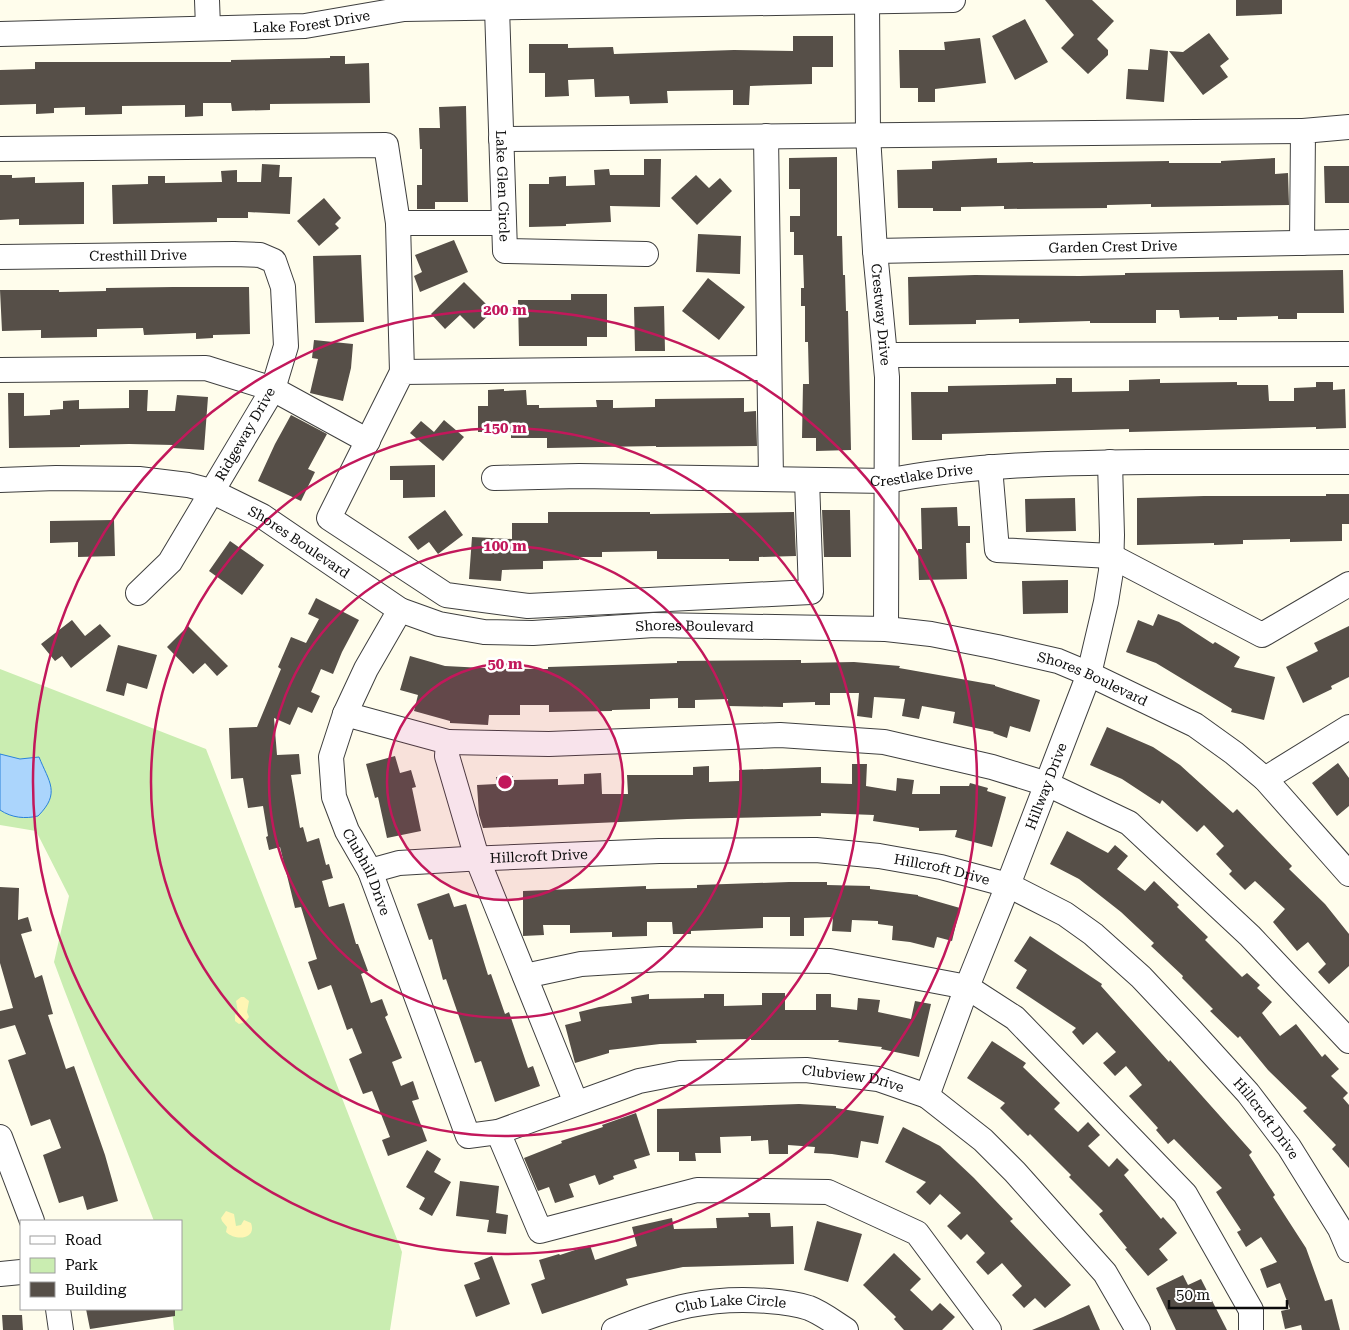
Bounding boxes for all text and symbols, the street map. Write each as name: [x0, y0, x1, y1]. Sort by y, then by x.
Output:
street label: Lake Forest Drive: [253, 7, 372, 35]
street label: Lake Glen Circle: [493, 130, 513, 242]
street label: Garden Crest Drive: [1048, 237, 1178, 256]
street label: Cresthill Drive: [89, 247, 187, 264]
street label: Crestway Drive: [868, 263, 894, 367]
text: 200 m: [483, 301, 527, 319]
street label: Ridgeway Drive: [212, 384, 278, 484]
text: 150 m: [483, 419, 527, 437]
street label: Crestlake Drive: [870, 461, 974, 489]
street label: Shores Boulevard: [246, 503, 353, 581]
text: 100 m: [483, 537, 527, 555]
street label: Shores Boulevard: [635, 617, 754, 635]
street label: Shores Boulevard: [1036, 649, 1150, 709]
text: 50 m: [487, 655, 523, 673]
street label: Hillway Drive: [1022, 740, 1070, 832]
centre of rings: [496, 773, 514, 791]
street label: Clubhill Drive: [339, 826, 394, 918]
street label: Hillcroft Drive: [490, 846, 588, 866]
street label: Hillcroft Drive: [893, 851, 992, 888]
street label: Clubview Drive: [801, 1062, 907, 1096]
street label: Hillcroft Drive: [1230, 1075, 1303, 1162]
legend: [20, 1220, 182, 1310]
text: Road: [65, 1231, 102, 1249]
text: Park: [65, 1256, 99, 1274]
scale bar: [1169, 1278, 1286, 1310]
text: Building: [65, 1281, 127, 1299]
text: 50 m: [1176, 1286, 1211, 1304]
street label: Club Lake Circle: [673, 1292, 788, 1316]

